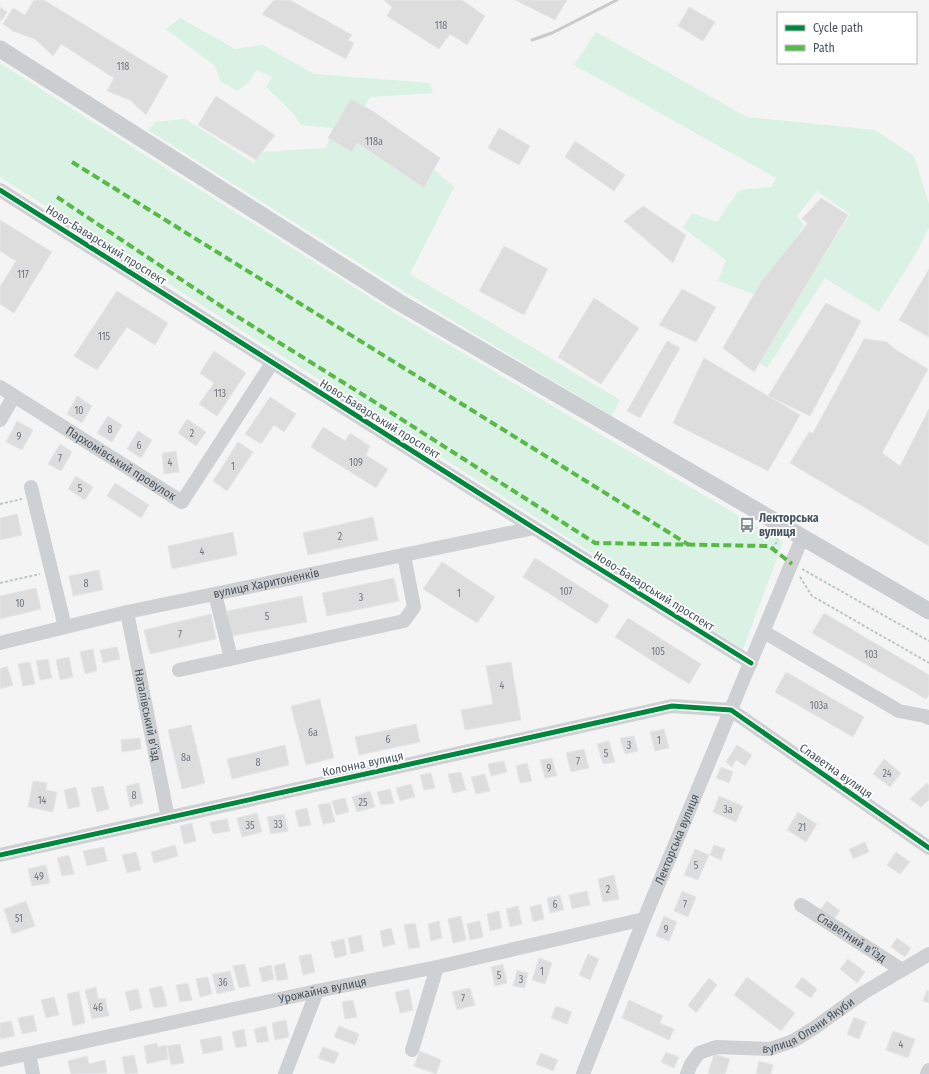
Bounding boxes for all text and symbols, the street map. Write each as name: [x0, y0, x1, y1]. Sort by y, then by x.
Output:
legend: [777, 12, 917, 64]
house number: 118: [435, 20, 447, 32]
text: Cycle path: [813, 21, 863, 35]
text: Path: [813, 41, 835, 55]
house number: 118: [117, 61, 129, 73]
house number: 118а: [365, 136, 383, 148]
street label: Ново-Баварський проспект: [43, 202, 169, 288]
house number: 117: [17, 269, 29, 281]
house number: 115: [98, 331, 111, 343]
street label: Ново-Баварський проспект: [317, 376, 443, 462]
house number: 113: [214, 388, 227, 400]
house number: 10: [74, 405, 84, 417]
street label: Пархомівський провулок: [63, 423, 179, 504]
house number: 8: [108, 424, 113, 436]
house number: 2: [190, 428, 195, 440]
house number: 9: [17, 431, 22, 443]
house number: 6: [137, 440, 142, 452]
house number: 7: [58, 453, 62, 465]
house number: 4: [168, 457, 173, 469]
house number: 109: [349, 457, 363, 469]
house number: 1: [231, 461, 235, 473]
house number: 5: [78, 483, 83, 495]
place label: Лекторська вулиця: [759, 511, 819, 539]
bus stop icon: Лекторська вулиця: [738, 516, 756, 534]
house number: 2: [338, 531, 343, 543]
house number: 4: [200, 546, 205, 558]
street label: Ново-Баварський проспект: [591, 548, 717, 634]
street label: вулиця Харитоненків: [212, 565, 321, 601]
house number: 8: [84, 578, 89, 590]
house number: 107: [560, 586, 572, 598]
house number: 1: [457, 588, 461, 600]
house number: 3: [359, 592, 364, 604]
house number: 10: [15, 598, 25, 610]
house number: 5: [265, 611, 270, 623]
house number: 7: [178, 629, 182, 641]
house number: 105: [651, 646, 665, 658]
house number: 103: [864, 649, 878, 661]
street label: Наталівський в'їзд: [131, 668, 164, 762]
house number: 4: [500, 680, 505, 692]
house number: 103а: [810, 700, 828, 712]
house number: 6а: [308, 727, 318, 739]
house number: 6: [386, 734, 391, 746]
house number: 1: [657, 735, 661, 747]
house number: 3: [627, 740, 632, 752]
street label: Славетна вулиця: [797, 741, 875, 801]
house number: 5: [604, 748, 609, 760]
street label: Колонна вулиця: [321, 749, 405, 779]
house number: 8а: [181, 752, 191, 764]
house number: 7: [576, 756, 580, 768]
house number: 8: [256, 757, 261, 769]
house number: 9: [547, 763, 552, 775]
house number: 24: [882, 768, 892, 780]
house number: 8: [132, 790, 137, 802]
street label: Лекторська вулиця: [652, 792, 702, 887]
house number: 14: [38, 795, 47, 807]
house number: 25: [359, 797, 368, 809]
house number: 3а: [723, 804, 733, 816]
house number: 33: [273, 819, 283, 831]
house number: 35: [245, 820, 255, 832]
house number: 21: [798, 822, 806, 834]
house number: 5: [694, 860, 699, 872]
house number: 49: [34, 871, 44, 883]
house number: 2: [606, 884, 611, 896]
house number: 6: [553, 899, 558, 911]
house number: 7: [683, 899, 687, 911]
street label: Славетний в'їзд: [814, 910, 889, 965]
house number: 51: [15, 913, 23, 925]
house number: 9: [664, 924, 669, 936]
house number: 1: [540, 966, 544, 978]
house number: 5: [497, 970, 502, 982]
street label: Урожайна вулиця: [276, 974, 368, 1006]
house number: 3: [519, 974, 524, 986]
house number: 36: [218, 977, 228, 989]
house number: 7: [461, 993, 465, 1005]
street label: вулиця Олени Якуби: [762, 995, 857, 1056]
house number: 46: [93, 1002, 103, 1014]
house number: 4: [899, 1039, 904, 1051]

